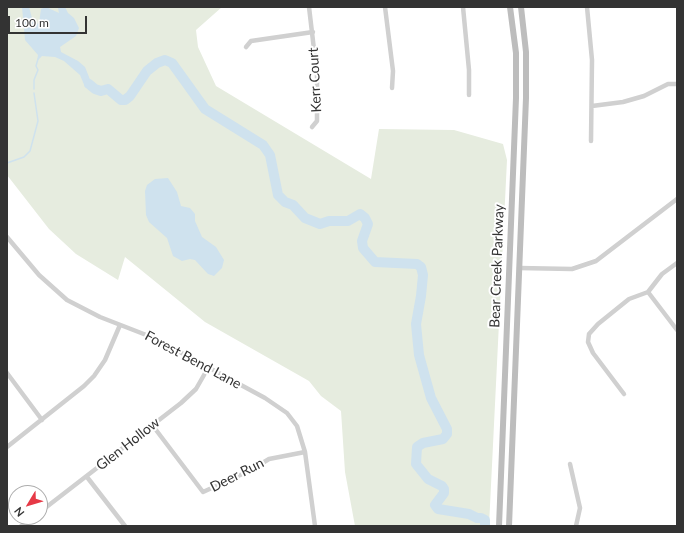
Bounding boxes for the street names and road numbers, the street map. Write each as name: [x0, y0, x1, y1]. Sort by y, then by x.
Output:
street label: Kerr Court: [305, 47, 325, 113]
street label: Bear Creek Parkway: [486, 204, 508, 328]
street label: Forest Bend Lane: [142, 327, 244, 393]
street label: Glen Hollow: [93, 414, 163, 474]
street label: Deer Run: [207, 454, 267, 496]

